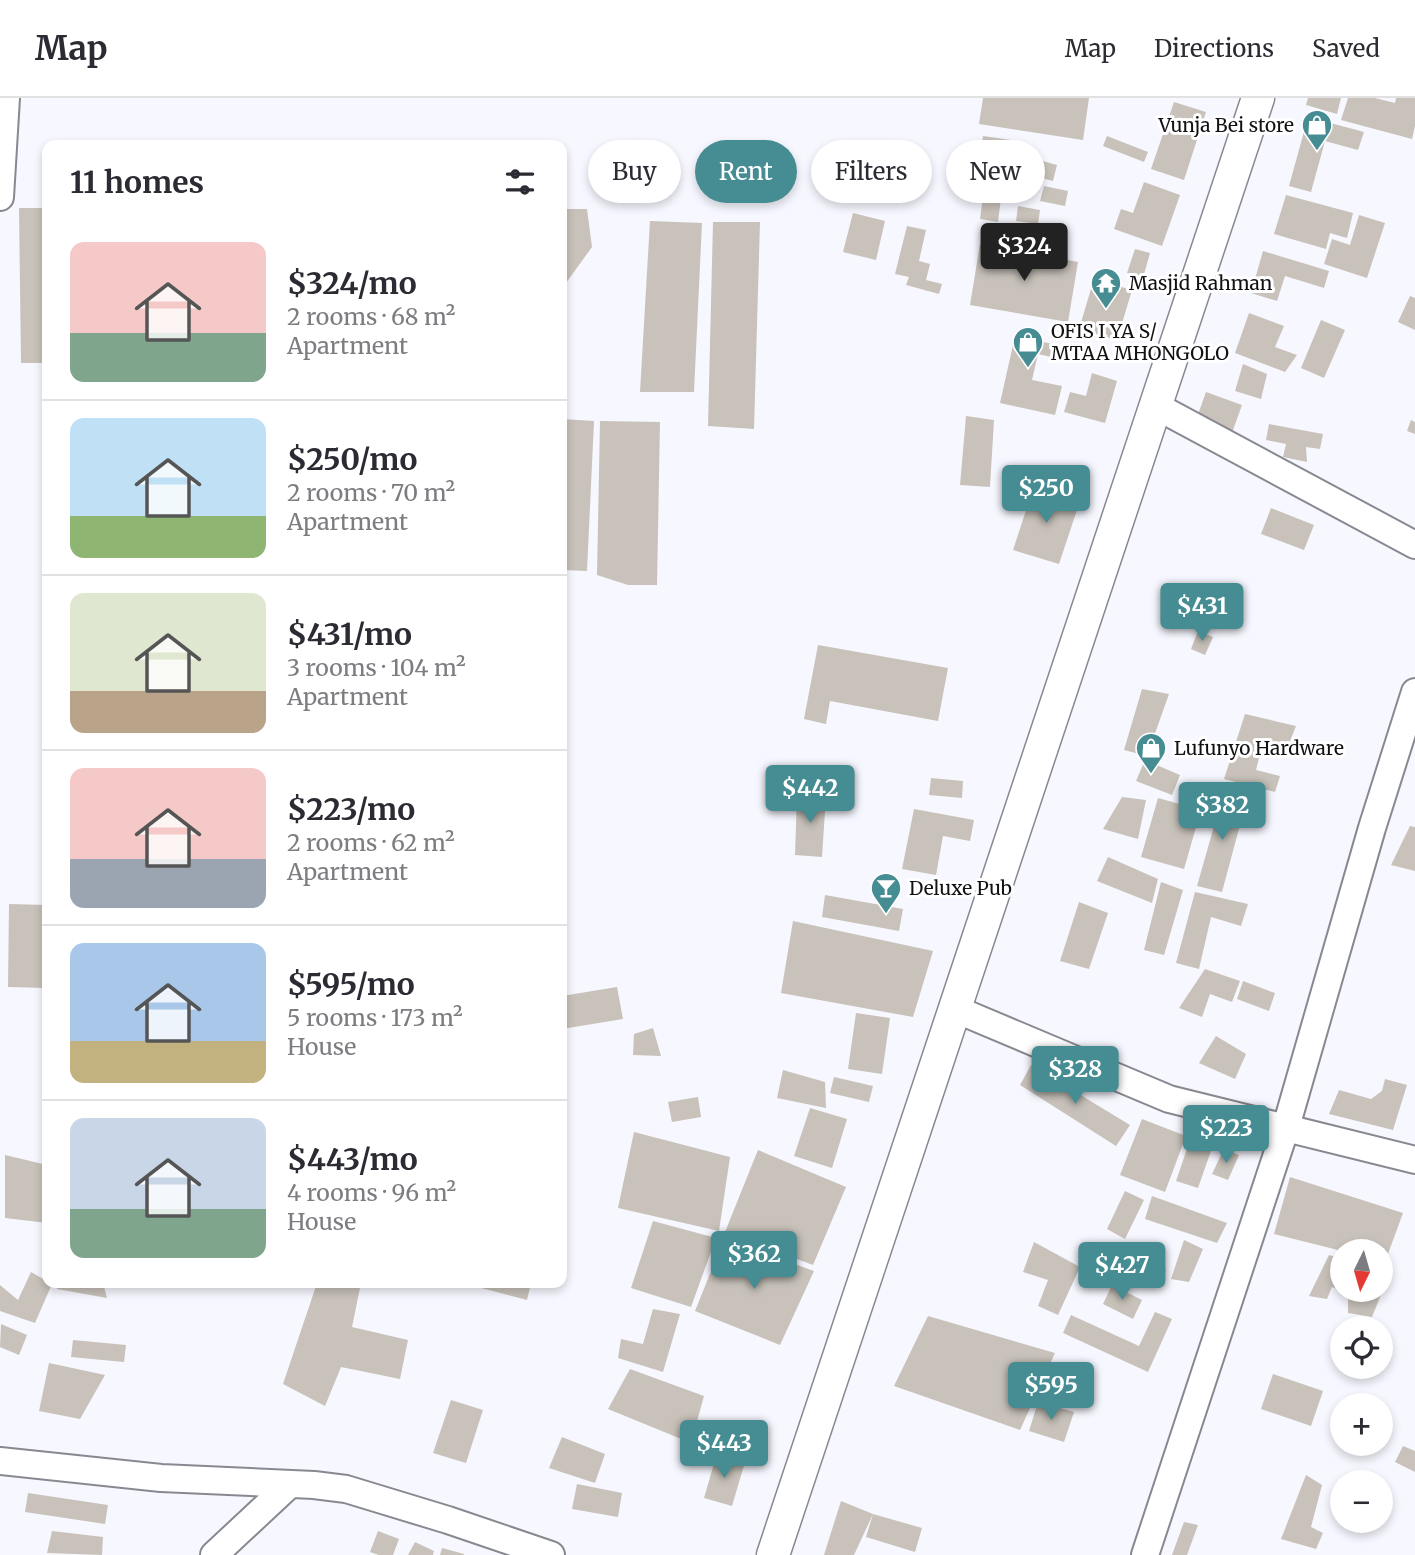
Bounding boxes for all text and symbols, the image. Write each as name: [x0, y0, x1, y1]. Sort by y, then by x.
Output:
text: Map: [35, 28, 108, 69]
text: Map: [1065, 33, 1116, 64]
text: Directions: [1154, 33, 1274, 64]
text: Saved: [1312, 33, 1380, 64]
shop icon: Vunja Bei store: [1300, 108, 1334, 152]
place label: Vunja Bei store: [1157, 113, 1294, 137]
chip: Buy: [588, 140, 681, 203]
chip: Rent: [695, 140, 797, 203]
chip: Filters: [811, 140, 932, 203]
chip: New: [946, 140, 1045, 203]
text: 11 homes: [70, 163, 204, 201]
icon: filters: [501, 163, 539, 201]
pin: $324: [983, 223, 1065, 283]
text: $324: [997, 231, 1051, 260]
text: $324/mo: [287, 264, 417, 302]
temple icon: Masjid Rahman: [1089, 266, 1123, 310]
icon: home: [126, 270, 210, 354]
place label: Masjid Rahman: [1129, 271, 1273, 295]
text: 2 rooms · 68 m²: [287, 302, 455, 331]
place label: OFIS I YA S/ MTAA MHONGOLO: [1051, 319, 1229, 365]
shop icon: OFIS I YA S/ MTAA MHONGOLO: [1011, 325, 1045, 369]
text: Apartment: [287, 331, 408, 360]
text: $250/mo: [287, 440, 417, 478]
icon: home: [126, 446, 210, 530]
pin: $250: [1005, 466, 1087, 525]
text: $250: [1018, 473, 1074, 502]
text: 2 rooms · 70 m²: [287, 478, 455, 507]
text: Apartment: [287, 507, 408, 536]
pin: $431: [1161, 584, 1243, 643]
text: $431: [1176, 591, 1228, 620]
text: $431/mo: [287, 615, 412, 653]
icon: home: [126, 621, 210, 705]
text: 3 rooms · 104 m²: [287, 653, 466, 682]
text: Apartment: [287, 682, 408, 711]
shop icon: Lufunyo Hardware: [1134, 731, 1168, 775]
place label: Lufunyo Hardware: [1174, 736, 1344, 760]
pin: $442: [769, 766, 851, 825]
text: $442: [782, 773, 838, 802]
pin: $382: [1181, 782, 1263, 842]
text: $223/mo: [287, 790, 415, 828]
text: $382: [1195, 790, 1249, 819]
icon: home: [126, 796, 210, 880]
text: 2 rooms · 62 m²: [287, 828, 455, 857]
text: Apartment: [287, 857, 408, 886]
bar icon: Deluxe Pub: [869, 871, 903, 915]
place label: Deluxe Pub: [909, 876, 1012, 900]
text: $595/mo: [287, 965, 415, 1003]
icon: home: [126, 971, 210, 1055]
text: 5 rooms · 173 m²: [287, 1003, 463, 1032]
text: House: [287, 1032, 356, 1061]
pin: $328: [1034, 1046, 1116, 1106]
text: $328: [1048, 1054, 1102, 1083]
pin: $223: [1185, 1105, 1267, 1165]
text: $223: [1199, 1113, 1253, 1142]
text: $443/mo: [287, 1140, 418, 1178]
icon: home: [126, 1146, 210, 1230]
text: 4 rooms · 96 m²: [287, 1178, 456, 1207]
text: House: [287, 1207, 356, 1236]
pin: $362: [713, 1232, 795, 1291]
text: $362: [727, 1239, 781, 1268]
north arrow: [1330, 1239, 1393, 1302]
map controls: [1330, 1239, 1393, 1533]
pin: $427: [1081, 1242, 1163, 1302]
text: $427: [1094, 1250, 1150, 1279]
button: locate: [1330, 1316, 1393, 1379]
pin: $595: [1010, 1362, 1092, 1422]
text: $595: [1024, 1370, 1078, 1399]
button: +: [1330, 1393, 1393, 1456]
pin: $443: [683, 1420, 765, 1480]
text: $443: [696, 1428, 752, 1457]
button: −: [1330, 1470, 1393, 1533]

